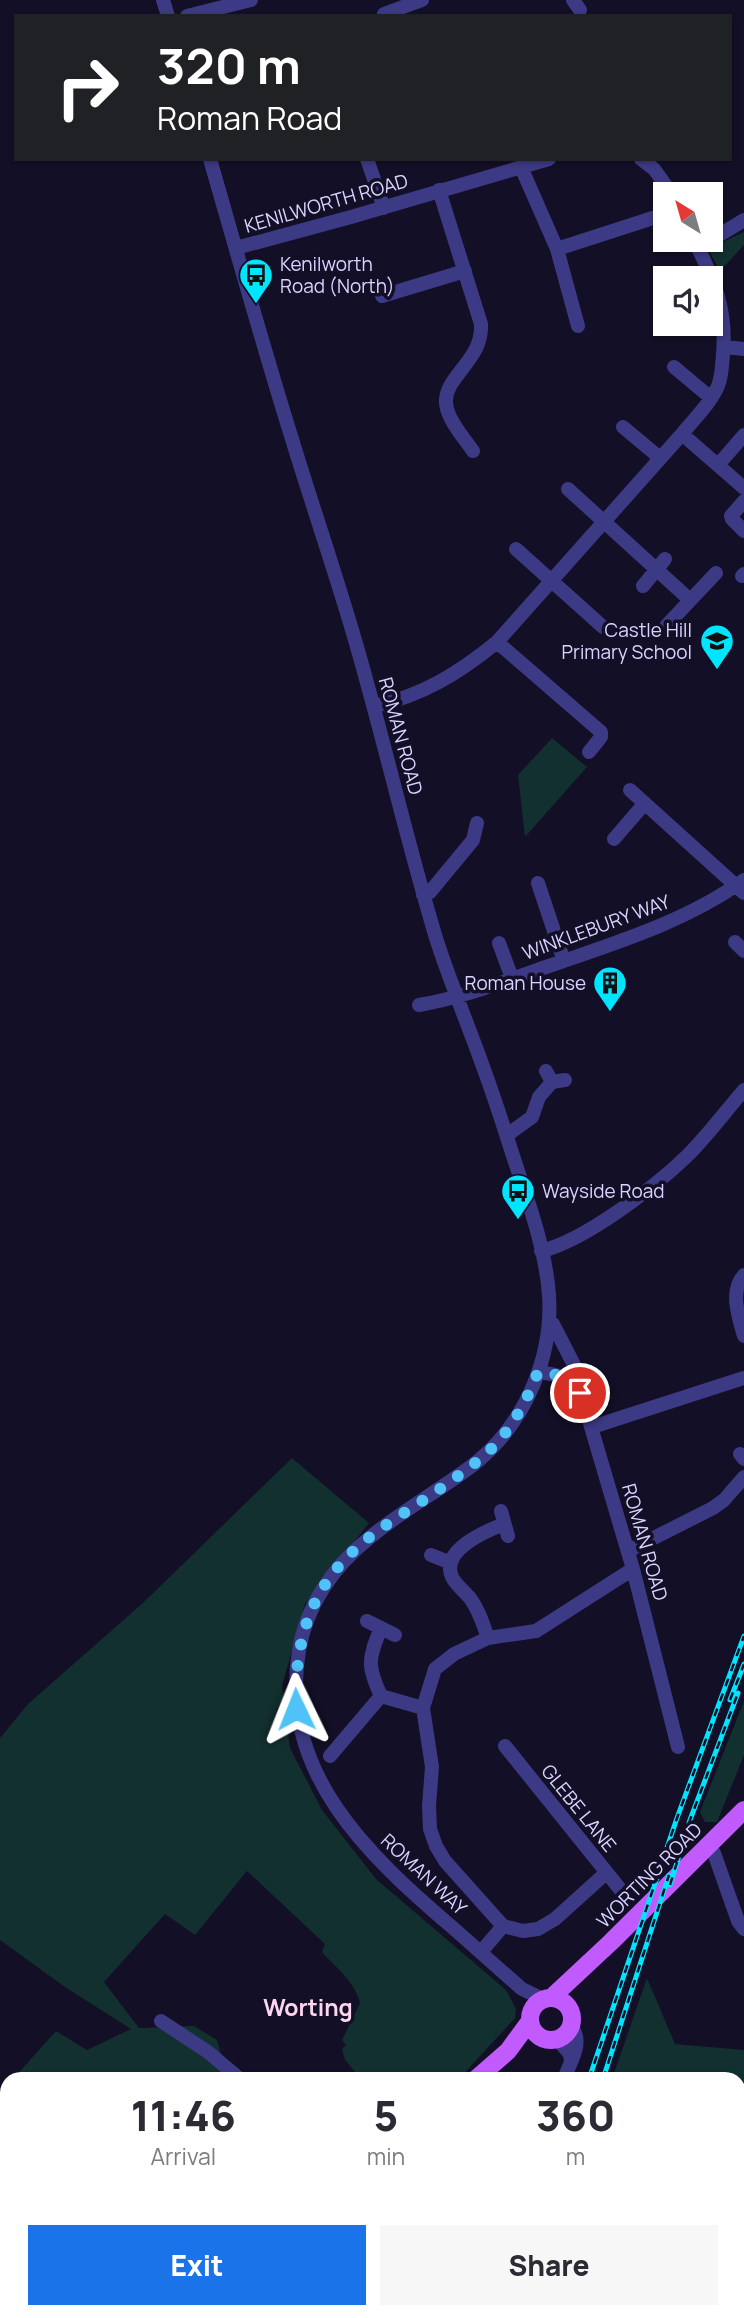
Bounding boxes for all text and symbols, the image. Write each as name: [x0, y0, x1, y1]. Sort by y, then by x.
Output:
text: 320 m: [157, 32, 301, 99]
icon: right: [42, 42, 133, 133]
text: Roman Road: [157, 96, 342, 140]
street label: KENILWORTH ROAD: [241, 167, 411, 239]
north arrow: [653, 182, 723, 252]
map controls: [653, 182, 723, 336]
place label: Kenilworth Road (North): [280, 251, 395, 299]
bus stop icon: Kenilworth Road (North): [237, 256, 275, 305]
button: sound: [653, 266, 723, 336]
place label: Castle Hill Primary School: [562, 617, 692, 665]
school or university icon: Castle Hill Primary School: [698, 622, 736, 671]
street label: ROMAN ROAD: [373, 674, 429, 798]
street label: WINKLEBURY WAY: [519, 888, 674, 966]
building icon: Roman House: [591, 964, 629, 1013]
place label: Roman House: [464, 970, 586, 996]
bus stop icon: Wayside Road: [499, 1172, 537, 1221]
place label: Wayside Road: [542, 1178, 665, 1204]
pin: [550, 1363, 610, 1423]
icon: arrive: [561, 1374, 599, 1412]
street label: ROMAN ROAD: [616, 1480, 674, 1604]
position arrow: [259, 1672, 333, 1746]
street label: GLEBE LANE: [536, 1759, 622, 1857]
street label: WORTING ROAD: [591, 1817, 707, 1933]
street label: ROMAN WAY: [375, 1828, 473, 1921]
district label: Worting: [263, 1991, 353, 2023]
text: 11:46: [131, 2086, 236, 2144]
text: 5: [374, 2086, 398, 2144]
text: 360: [536, 2086, 615, 2144]
text: Arrival: [150, 2140, 216, 2172]
text: min: [367, 2140, 405, 2172]
text: m: [566, 2140, 585, 2172]
button: Exit: [28, 2225, 366, 2305]
button: Share: [380, 2225, 718, 2305]

